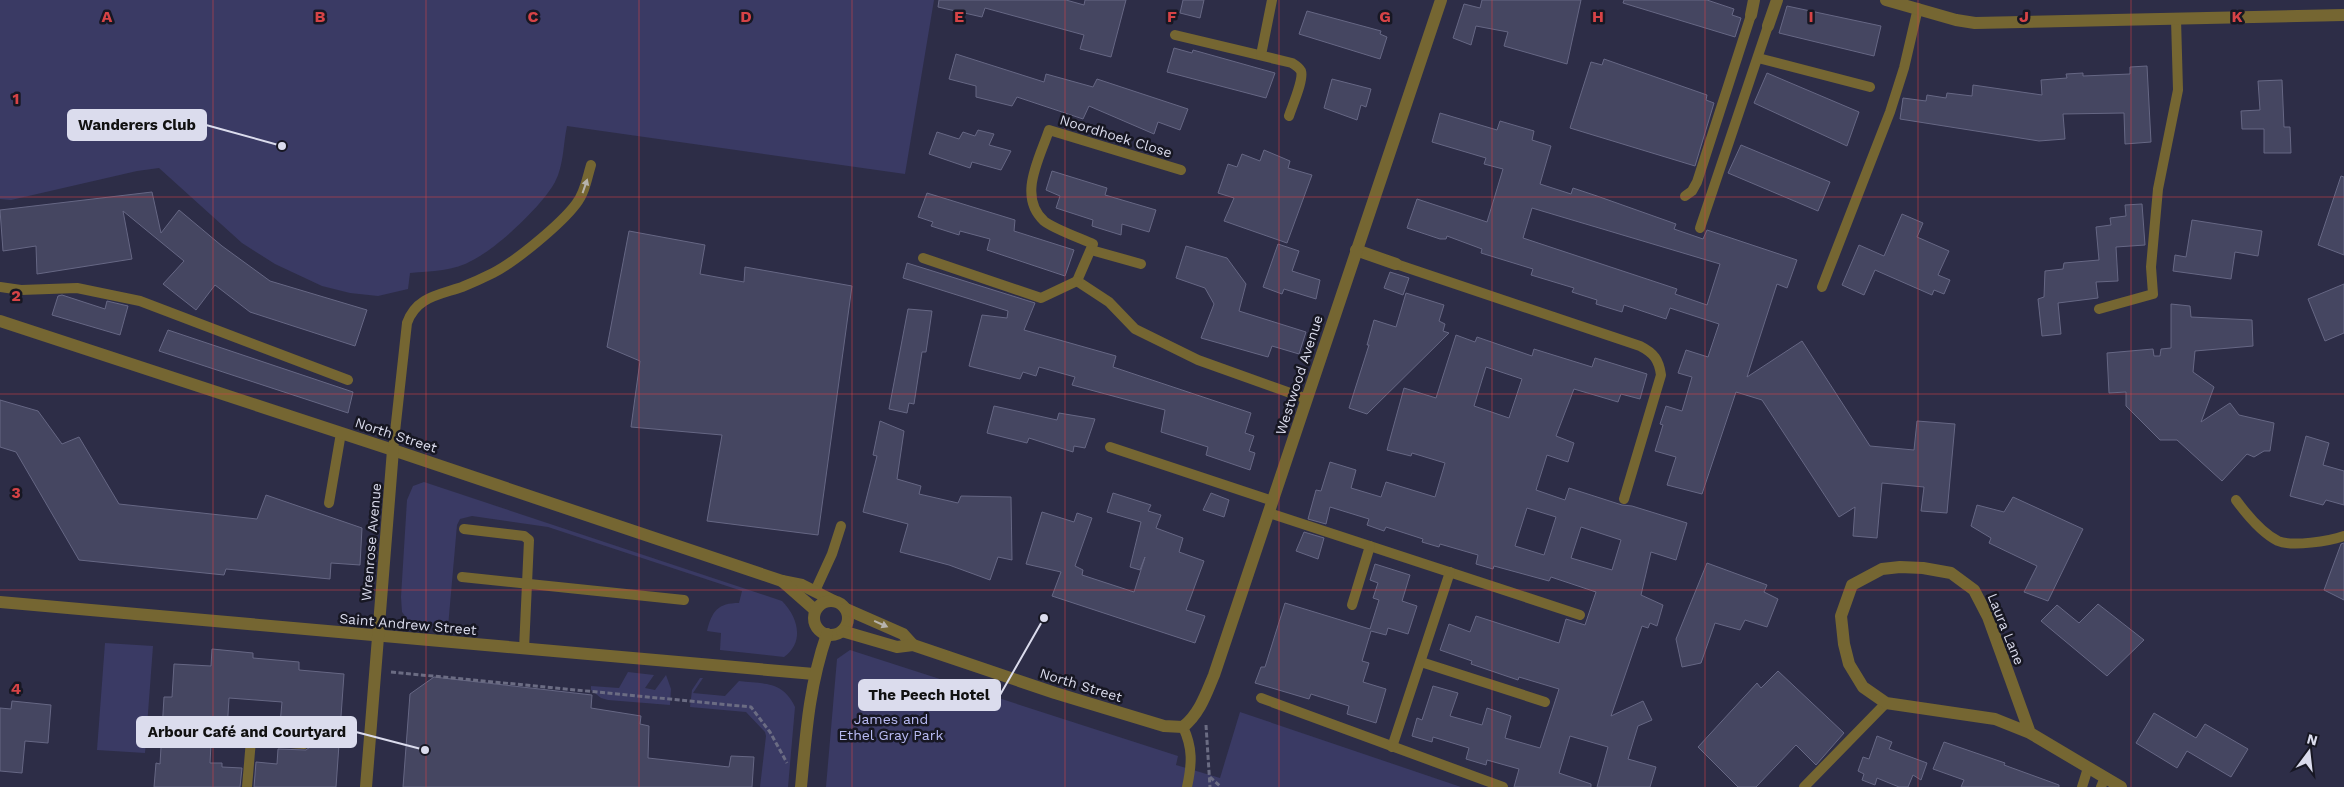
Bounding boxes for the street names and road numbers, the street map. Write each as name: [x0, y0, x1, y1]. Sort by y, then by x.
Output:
street label: Noordhoek Close: [1058, 111, 1174, 161]
street label: Westwood Avenue: [1272, 313, 1326, 437]
street label: North Street: [353, 414, 439, 456]
street label: Wrenrose Avenue: [358, 482, 384, 602]
street label: Laura Lane: [1984, 591, 2028, 667]
street label: Saint Andrew Street: [339, 610, 477, 638]
street label: North Street: [1038, 665, 1124, 705]

